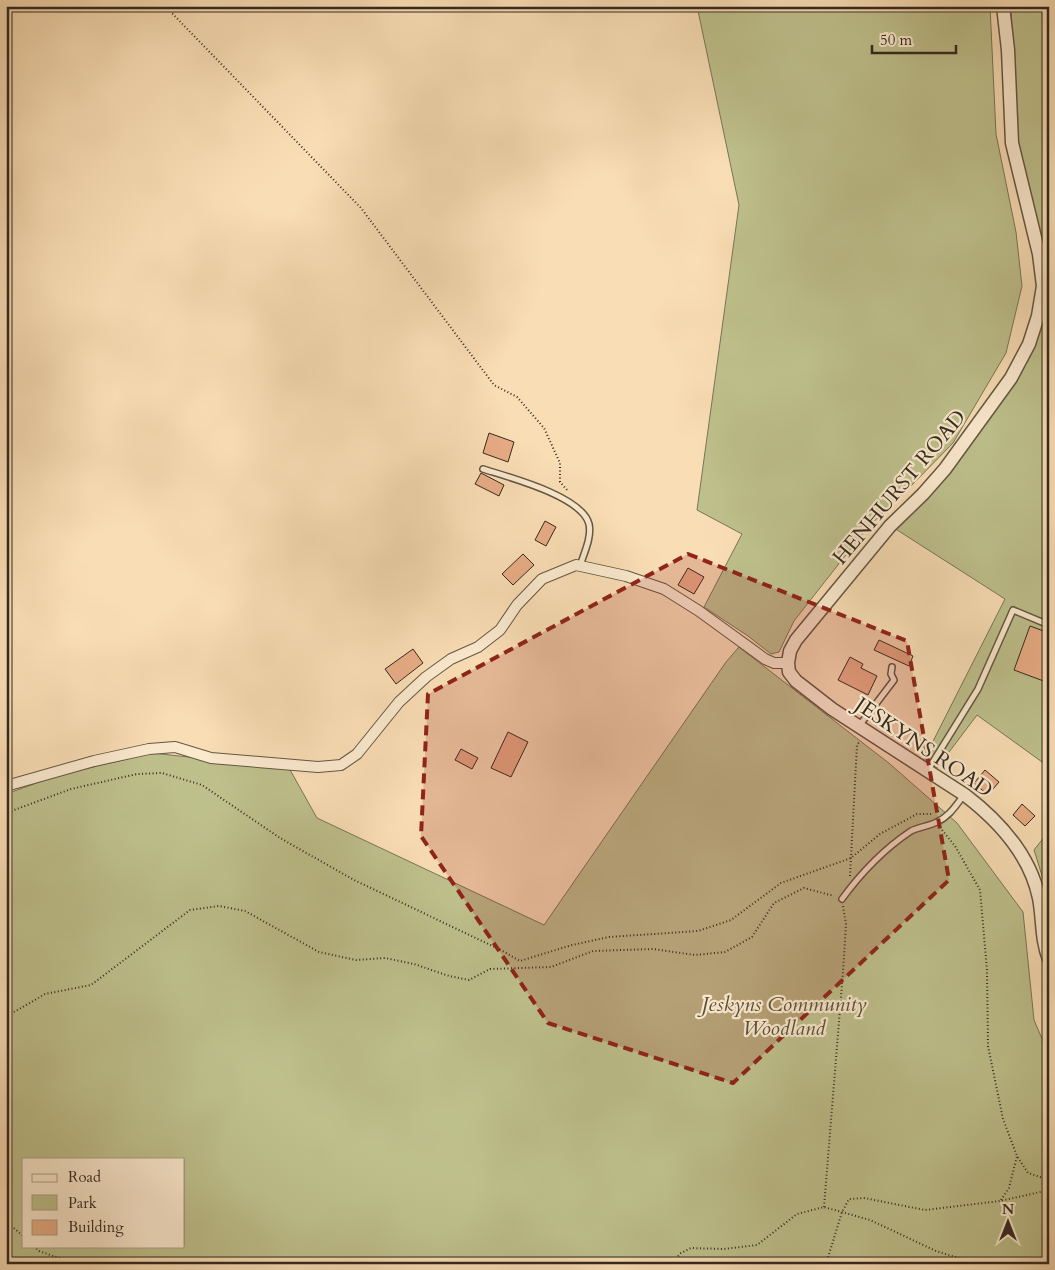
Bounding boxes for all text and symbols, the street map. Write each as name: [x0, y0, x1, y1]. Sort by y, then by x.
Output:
scale bar: [872, 22, 956, 54]
text: 50 m: [880, 30, 912, 50]
street label: HENHURST ROAD: [826, 404, 973, 571]
street label: JESKYNS ROAD: [847, 689, 998, 804]
park label: Jeskyns Community Woodland: [696, 990, 867, 1043]
legend: [22, 1158, 185, 1248]
text: Road: [68, 1167, 101, 1187]
text: Park: [68, 1193, 97, 1213]
north arrow: [982, 1198, 1032, 1248]
text: N: [1002, 1200, 1014, 1219]
text: Building: [68, 1217, 124, 1237]

